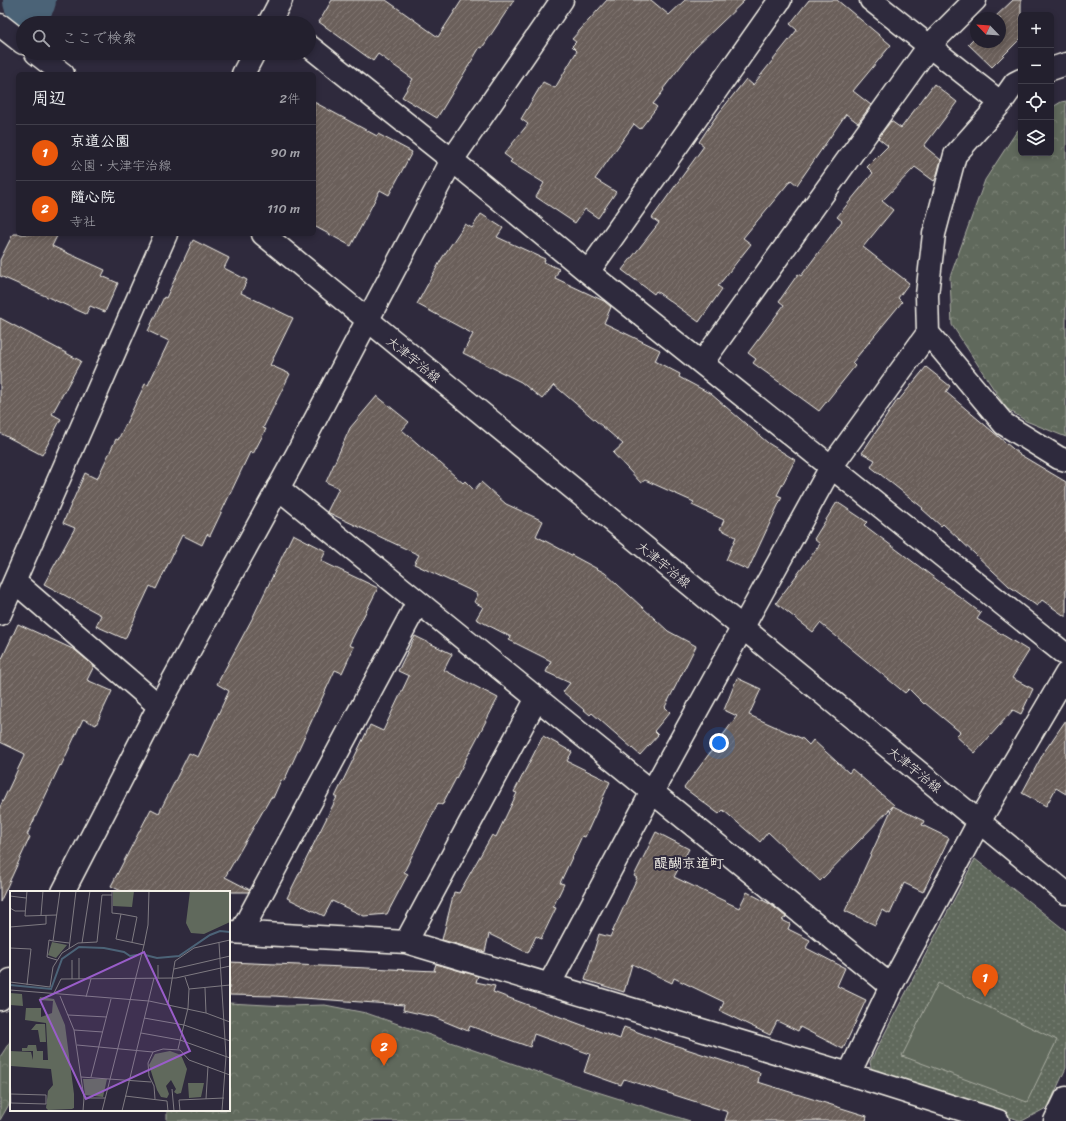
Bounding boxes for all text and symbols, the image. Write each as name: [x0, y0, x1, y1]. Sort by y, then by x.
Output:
north arrow: [970, 12, 1006, 48]
map controls: [1018, 12, 1054, 156]
button: +: [1018, 12, 1054, 48]
search box: [16, 16, 316, 60]
text: ここで検索: [62, 25, 137, 51]
icon: search: [30, 27, 52, 49]
button: −: [1018, 48, 1054, 84]
text: 周辺: [32, 83, 66, 113]
button: locate: [1018, 84, 1054, 120]
text: 2件: [279, 87, 300, 110]
button: layers: [1018, 120, 1054, 156]
text: 京道公園: [70, 128, 130, 154]
text: 1: [42, 141, 48, 164]
text: 90 m: [270, 141, 300, 164]
text: 公園 · 大津宇治線: [70, 154, 171, 177]
text: 隨心院: [70, 184, 115, 210]
text: 2: [41, 197, 49, 220]
text: 110 m: [267, 197, 300, 220]
text: 寺社: [70, 210, 96, 233]
street label: 大津宇治線: [381, 330, 447, 389]
street label: 大津宇治線: [631, 535, 697, 594]
your location: [709, 733, 729, 753]
street label: 大津宇治線: [882, 740, 948, 799]
district label: 醍醐京道町: [654, 851, 724, 876]
inset map: [10, 891, 230, 1111]
pin: 1: [972, 964, 998, 997]
pin: 2: [371, 1033, 397, 1066]

